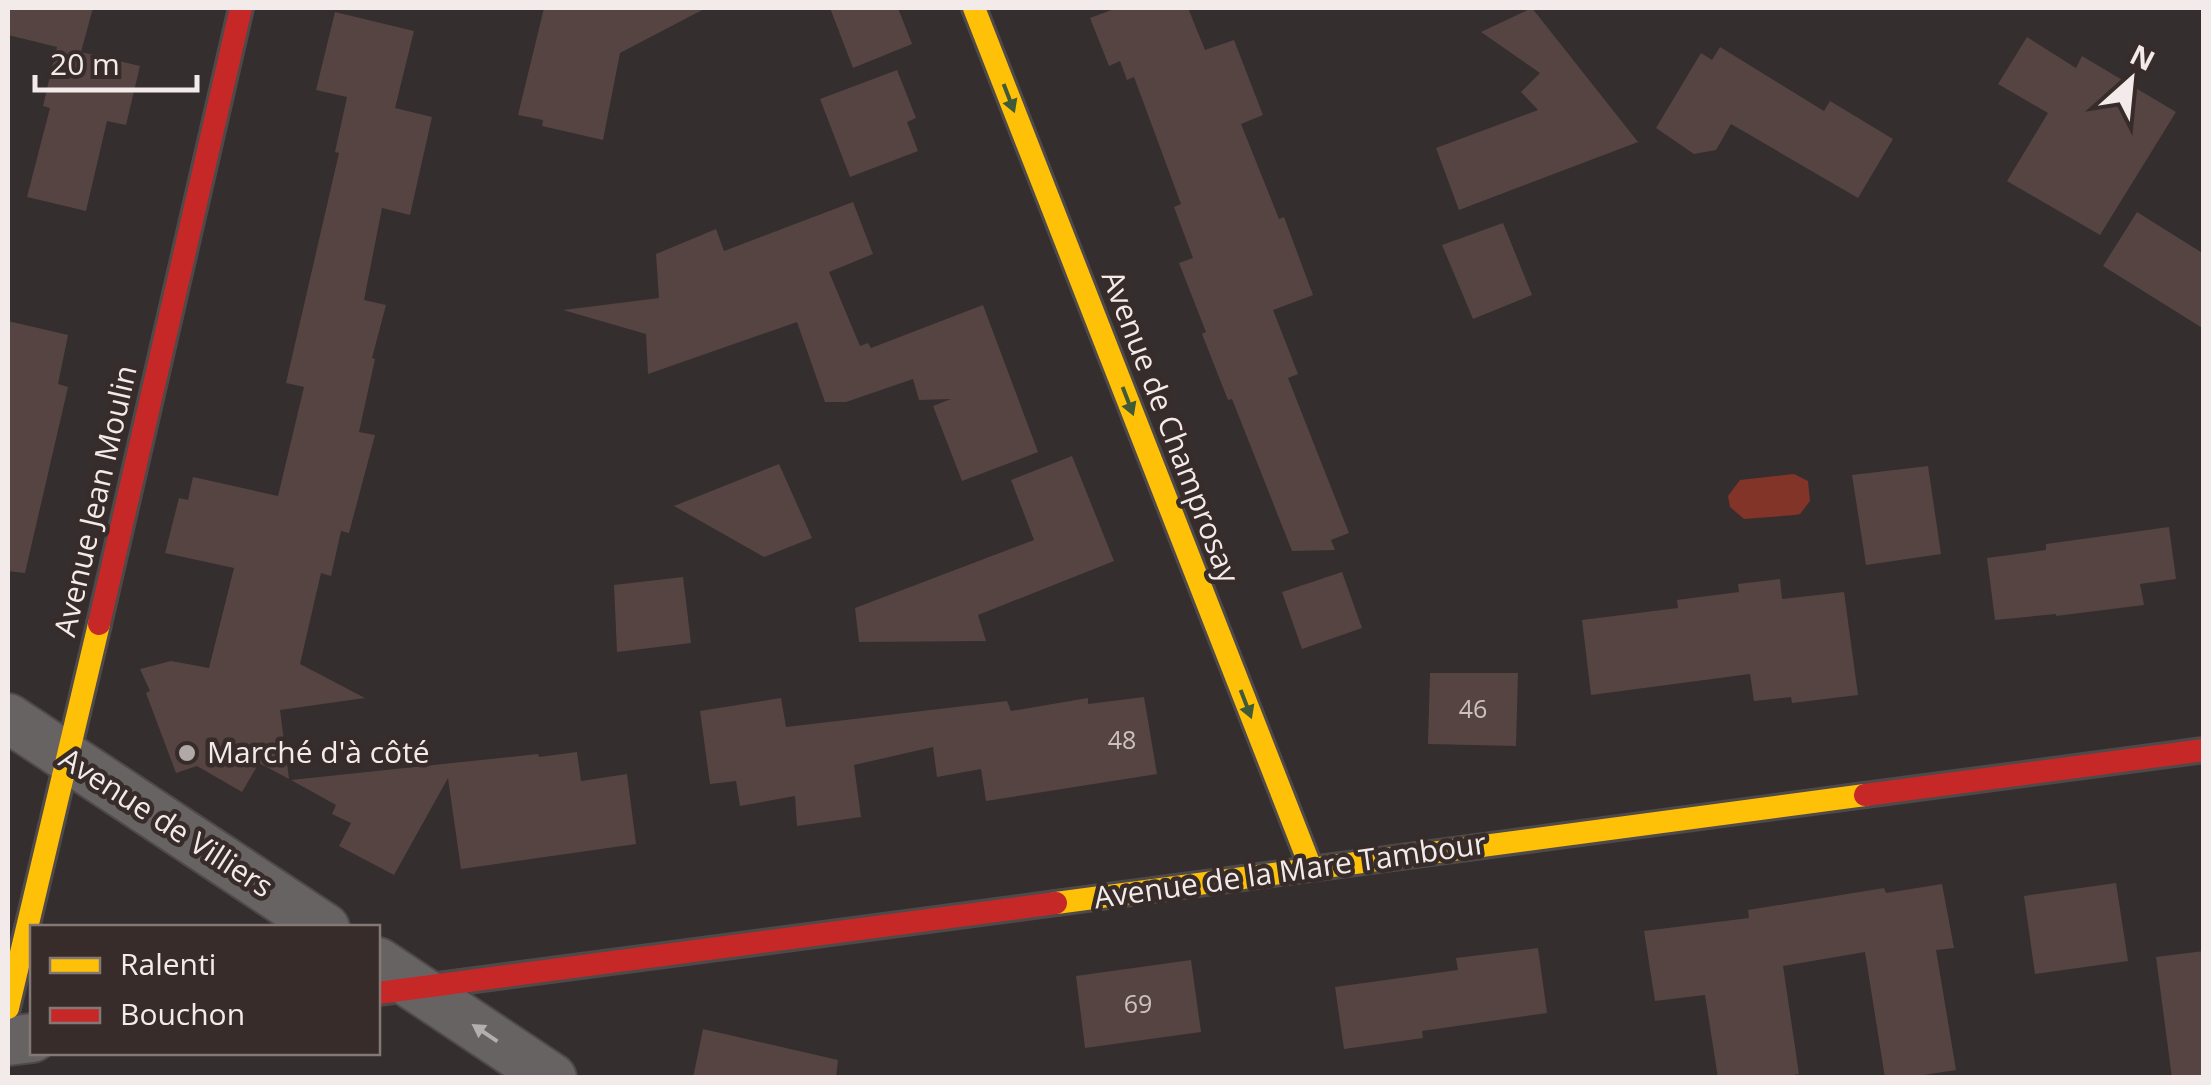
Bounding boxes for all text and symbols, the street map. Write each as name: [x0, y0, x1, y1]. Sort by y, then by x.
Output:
scale bar: [35, 30, 198, 92]
north arrow: [2081, 30, 2181, 130]
text: N: [2124, 35, 2162, 79]
text: 20 m: [50, 43, 120, 84]
one-way arrow: [1002, 84, 1018, 114]
street label: Avenue de Champrosay: [1093, 264, 1250, 590]
street label: Avenue Jean Moulin: [43, 361, 146, 640]
one-way arrow: [1120, 386, 1136, 416]
one-way arrow: [1239, 689, 1255, 719]
house number: 46: [1459, 691, 1487, 725]
house number: 48: [1108, 722, 1136, 756]
place label: Marché d'à côté: [207, 731, 430, 772]
street label: Avenue de Villiers: [52, 737, 281, 906]
marker: Marché d'à côté: [176, 742, 198, 764]
street label: Avenue de la Mare Tambour: [1091, 822, 1489, 917]
legend: [30, 925, 380, 1055]
text: Ralenti: [120, 943, 216, 984]
house number: 69: [1124, 986, 1152, 1020]
text: Bouchon: [120, 993, 245, 1034]
one-way arrow: [471, 1024, 498, 1043]

